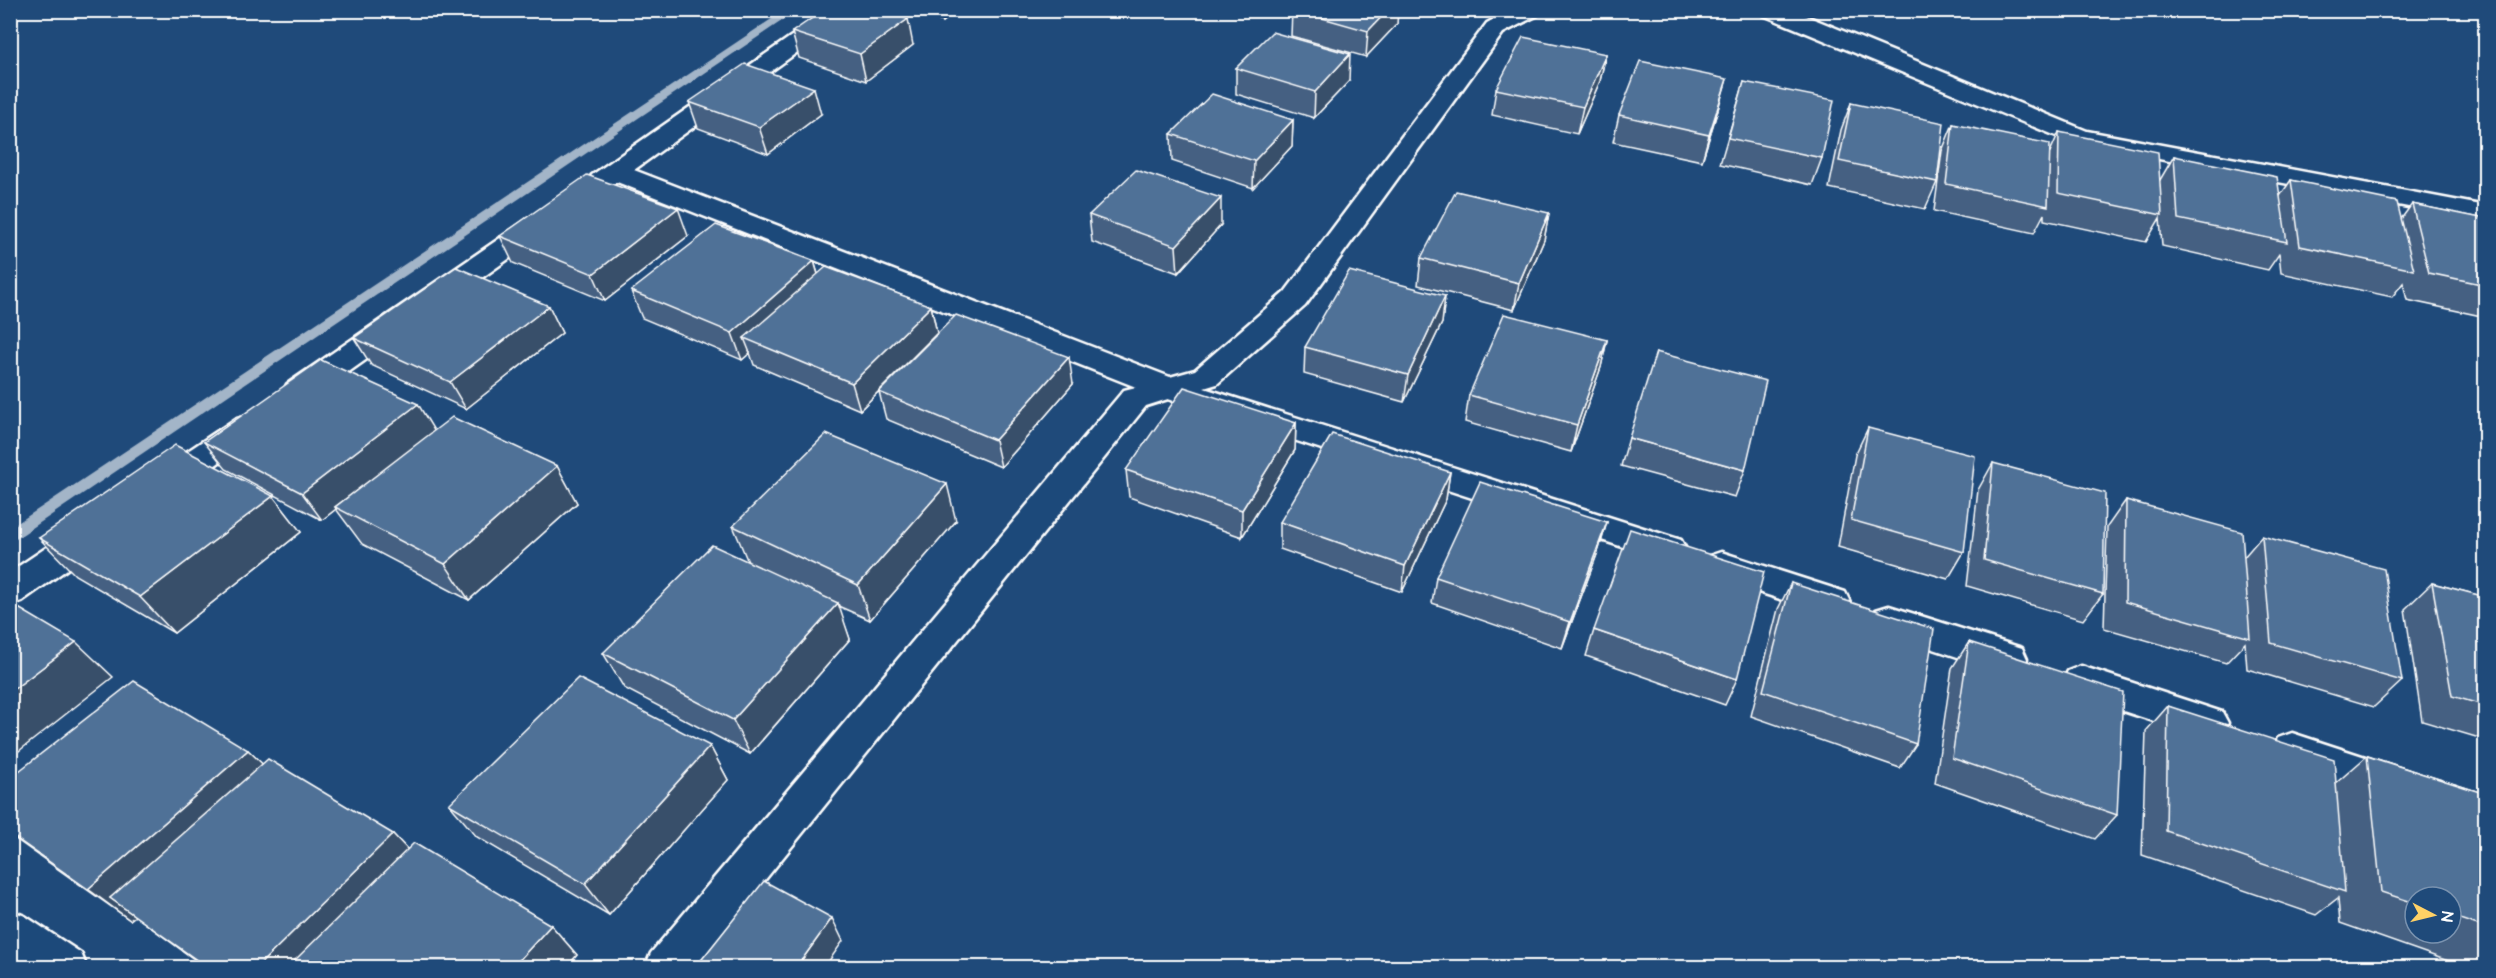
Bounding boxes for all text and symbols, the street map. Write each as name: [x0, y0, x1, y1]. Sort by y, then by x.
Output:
north arrow: [2403, 885, 2463, 945]
text: N: [2435, 910, 2458, 923]

